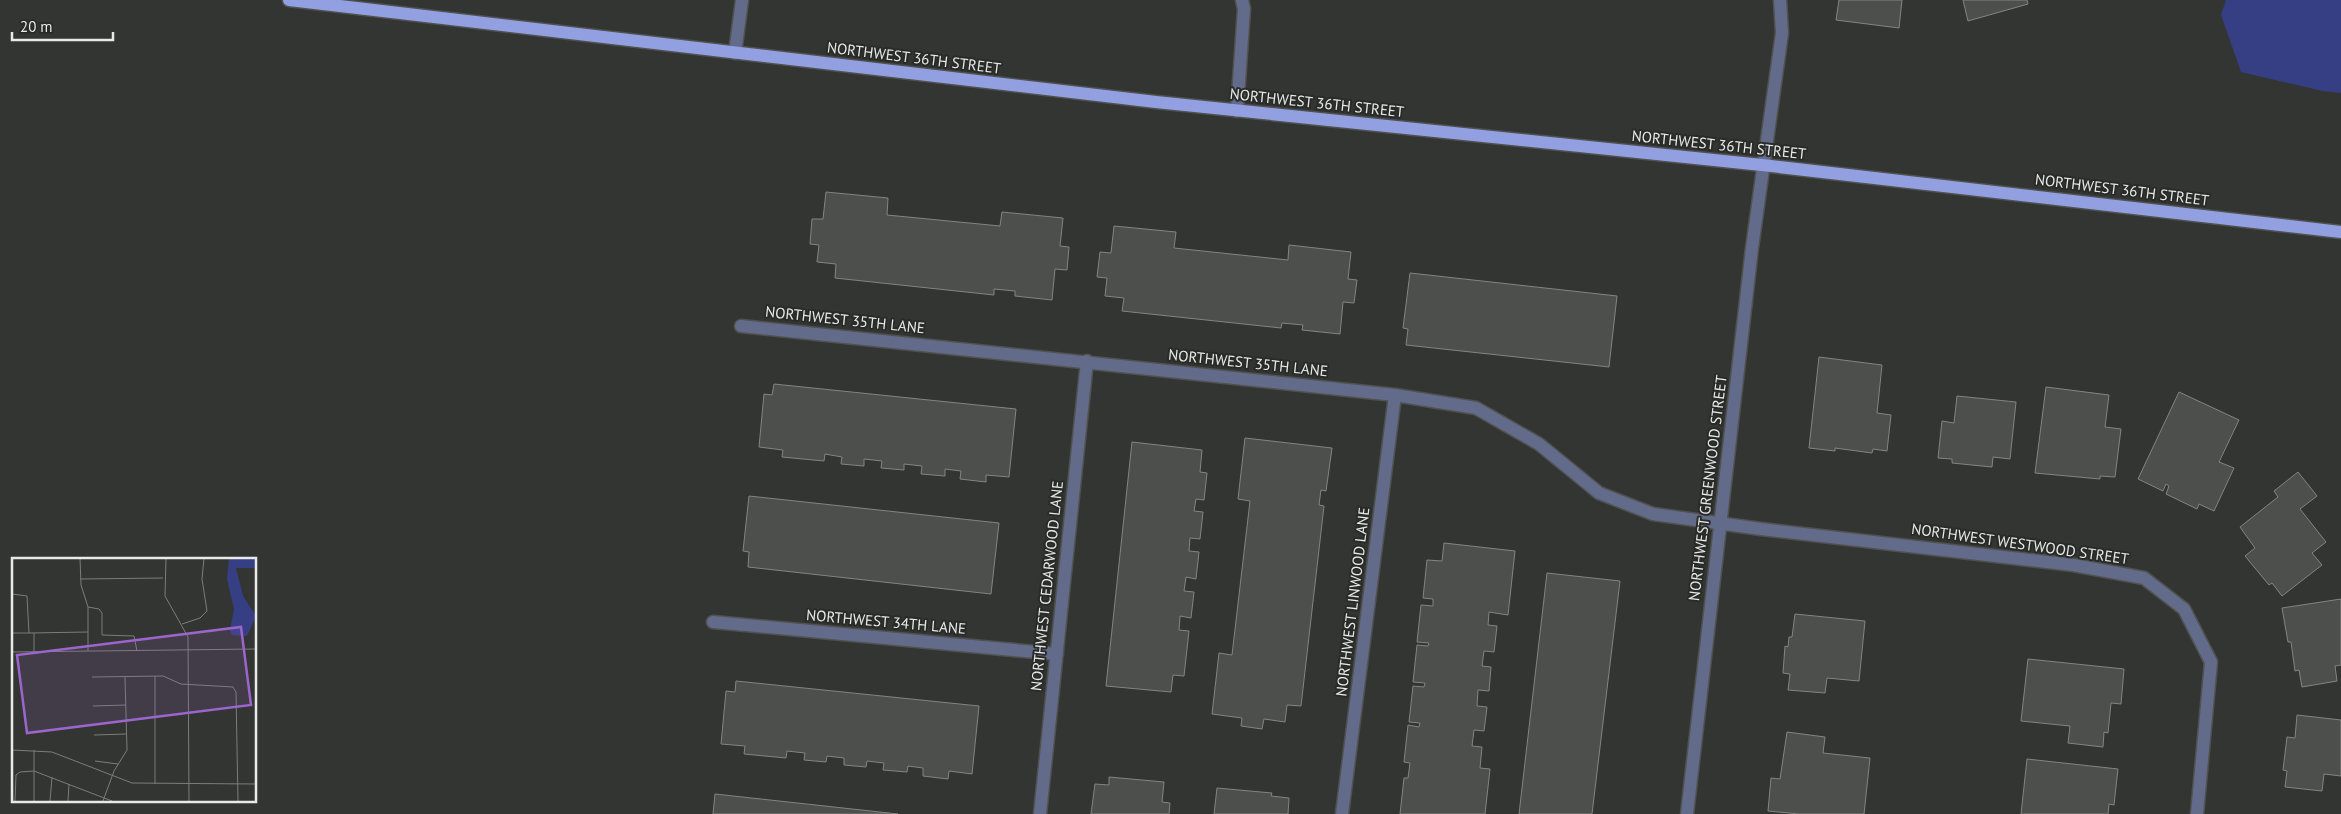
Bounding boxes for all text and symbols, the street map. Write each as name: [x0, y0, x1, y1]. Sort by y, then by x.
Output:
scale bar: [12, 10, 114, 42]
text: 20 m: [20, 17, 53, 36]
street label: NORTHWEST 36TH STREET: [826, 37, 1003, 78]
street label: NORTHWEST 36TH STREET: [1229, 84, 1406, 121]
street label: NORTHWEST 36TH STREET: [1631, 126, 1808, 163]
street label: NORTHWEST 36TH STREET: [2034, 169, 2211, 210]
street label: NORTHWEST 35TH LANE: [764, 302, 926, 337]
street label: NORTHWEST 35TH LANE: [1167, 345, 1329, 380]
street label: NORTHWEST GREENWOOD STREET: [1684, 373, 1731, 602]
street label: NORTHWEST CEDARWOOD LANE: [1026, 480, 1067, 692]
street label: NORTHWEST LINWOOD LANE: [1331, 506, 1374, 698]
street label: NORTHWEST WESTWOOD STREET: [1910, 519, 2131, 568]
inset map: [12, 558, 256, 802]
street label: NORTHWEST 34TH LANE: [805, 605, 967, 638]

